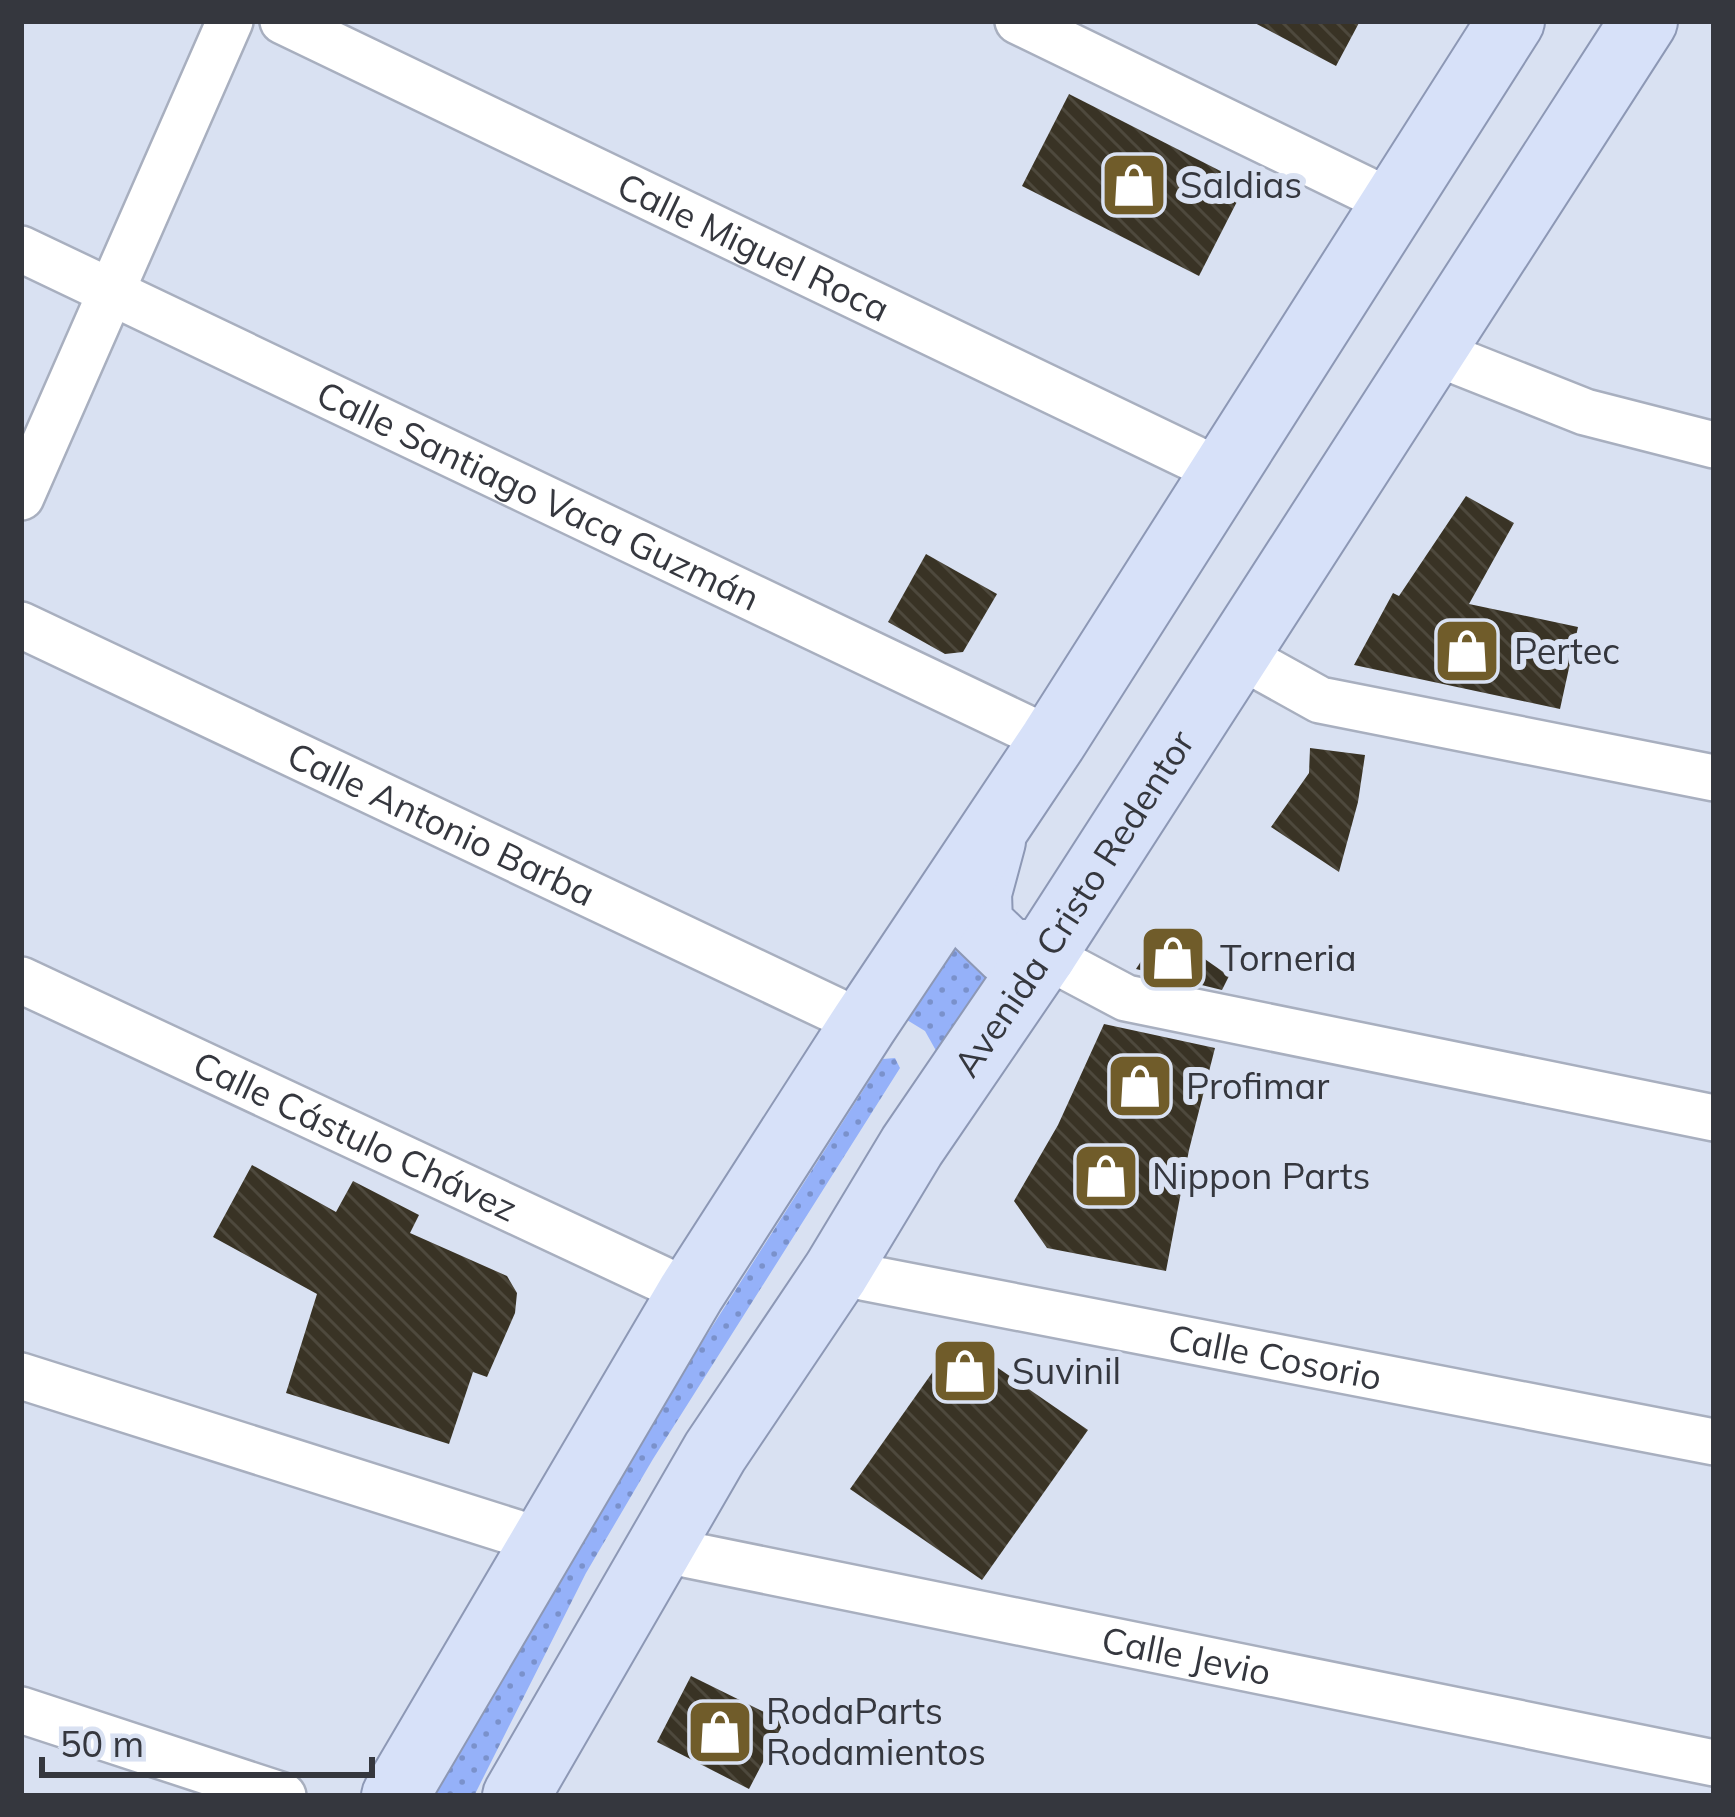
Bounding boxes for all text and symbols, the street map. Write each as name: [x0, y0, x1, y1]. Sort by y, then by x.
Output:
shop icon: Saldias: [1099, 150, 1169, 220]
street label: Calle Miguel Roca: [611, 162, 897, 331]
place label: Saldias: [1180, 162, 1302, 207]
street label: Calle Santiago Vaca Guzmán: [310, 370, 767, 620]
shop icon: Pertec: [1432, 616, 1502, 686]
place label: Pertec: [1514, 628, 1620, 673]
street label: Avenida Cristo Redentor: [943, 722, 1203, 1085]
street label: Calle Antonio Barba: [281, 732, 602, 915]
shop icon: Torneria: [1138, 923, 1208, 993]
place label: Torneria: [1220, 935, 1357, 980]
street label: Calle Cástulo Chávez: [187, 1041, 525, 1231]
shop icon: Profimar: [1105, 1051, 1175, 1121]
place label: Profimar: [1186, 1063, 1329, 1108]
shop icon: Nippon Parts: [1071, 1141, 1141, 1211]
place label: Nippon Parts: [1152, 1153, 1370, 1198]
street label: Calle Cosorio: [1164, 1314, 1385, 1399]
shop icon: Suvinil: [930, 1336, 1000, 1406]
place label: Suvinil: [1012, 1348, 1121, 1393]
street label: Calle Jevio: [1098, 1616, 1275, 1694]
place label: RodaParts Rodamientos: [766, 1688, 986, 1774]
shop icon: RodaParts Rodamientos: [685, 1697, 755, 1767]
scale bar: [42, 1703, 372, 1777]
text: 50 m: [60, 1721, 144, 1766]

